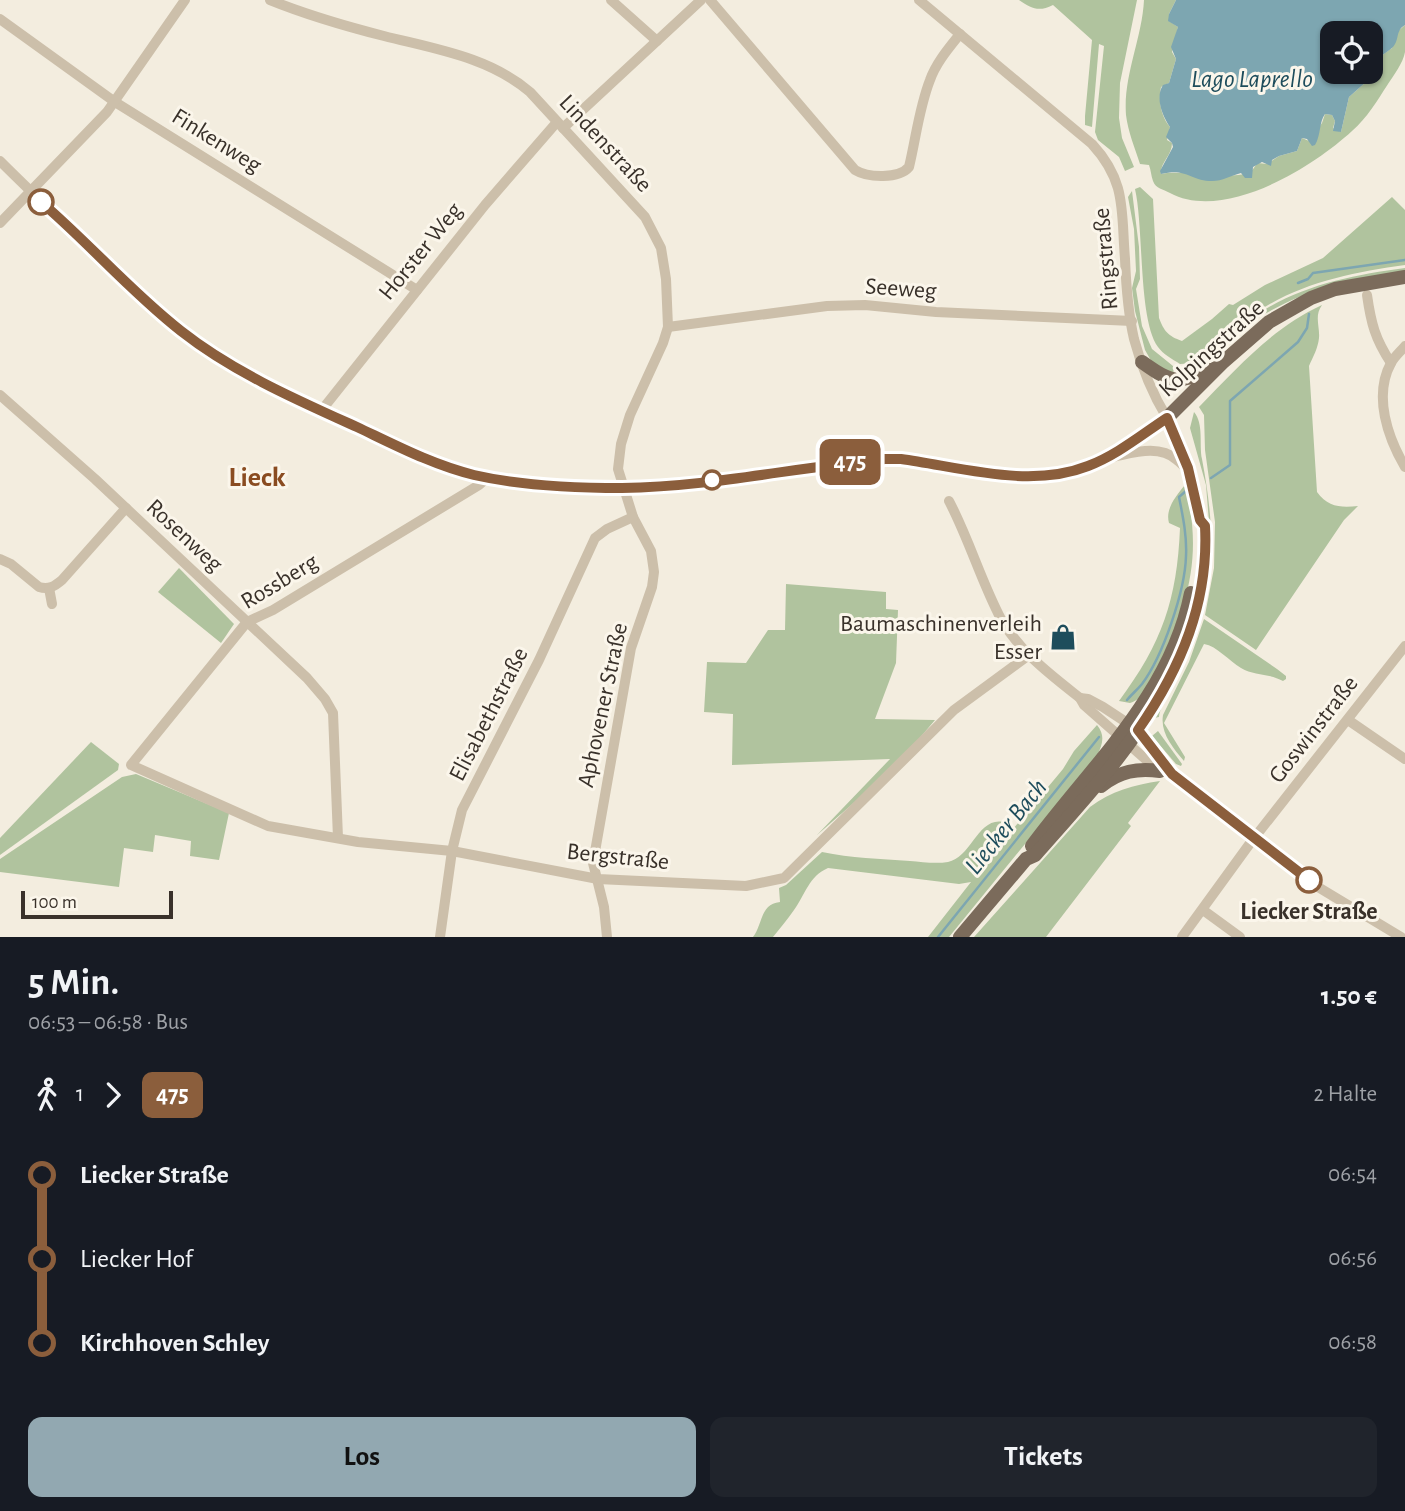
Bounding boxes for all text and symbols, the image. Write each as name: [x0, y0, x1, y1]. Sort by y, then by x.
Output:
map controls: [1320, 21, 1383, 84]
button: locate: [1320, 21, 1383, 84]
water label: Lago Laprello: [1191, 66, 1313, 92]
street label: Lindenstraße: [554, 90, 656, 197]
street label: Finkenweg: [167, 104, 266, 178]
unlabelled marker: [28, 189, 54, 215]
street label: Horster Weg: [375, 198, 467, 305]
street label: Ringstraße: [1090, 207, 1122, 311]
street label: Seeweg: [865, 275, 938, 303]
street label: Kolpingstraße: [1155, 296, 1269, 402]
line badge: 475: [810, 439, 890, 485]
text: 475: [834, 450, 866, 474]
district label: Lieck: [228, 464, 286, 492]
unlabelled marker: [702, 470, 722, 490]
street label: Rosenweg: [142, 495, 227, 577]
street label: Rossberg: [237, 550, 322, 614]
place label: Baumaschinenverleih Esser: [840, 612, 1042, 664]
street label: Aphovener Straße: [574, 621, 632, 790]
shop icon: Baumaschinenverleih Esser: [1048, 622, 1078, 652]
street label: Elisabethstraße: [445, 644, 533, 785]
street label: Goswinstraße: [1265, 672, 1363, 788]
water label: Liecker Bach: [960, 774, 1052, 879]
street label: Bergstraße: [566, 840, 670, 874]
marker: Liecker Straße: [1296, 867, 1322, 893]
scale bar: [21, 888, 173, 920]
text: 100 m: [32, 893, 77, 912]
place label: Liecker Straße: [1240, 900, 1378, 924]
text: 5 Min.: [28, 964, 119, 1002]
text: 1.50 €: [1321, 983, 1377, 1009]
text: 06:53 – 06:58 · Bus: [28, 1011, 188, 1034]
icon: walk: [28, 1076, 66, 1114]
icon: forward: [94, 1076, 132, 1114]
text: 1: [76, 1083, 84, 1106]
text: 475: [156, 1083, 189, 1107]
text: 2 Halte: [1314, 1083, 1377, 1106]
text: Liecker Straße: [80, 1162, 229, 1188]
text: 06:54: [1328, 1163, 1377, 1186]
text: Liecker Hof: [80, 1246, 193, 1272]
text: 06:56: [1328, 1247, 1377, 1270]
text: Kirchhoven Schley: [80, 1330, 269, 1356]
text: 06:58: [1328, 1331, 1377, 1354]
button: Los: [28, 1417, 696, 1497]
button: Tickets: [710, 1417, 1377, 1497]

